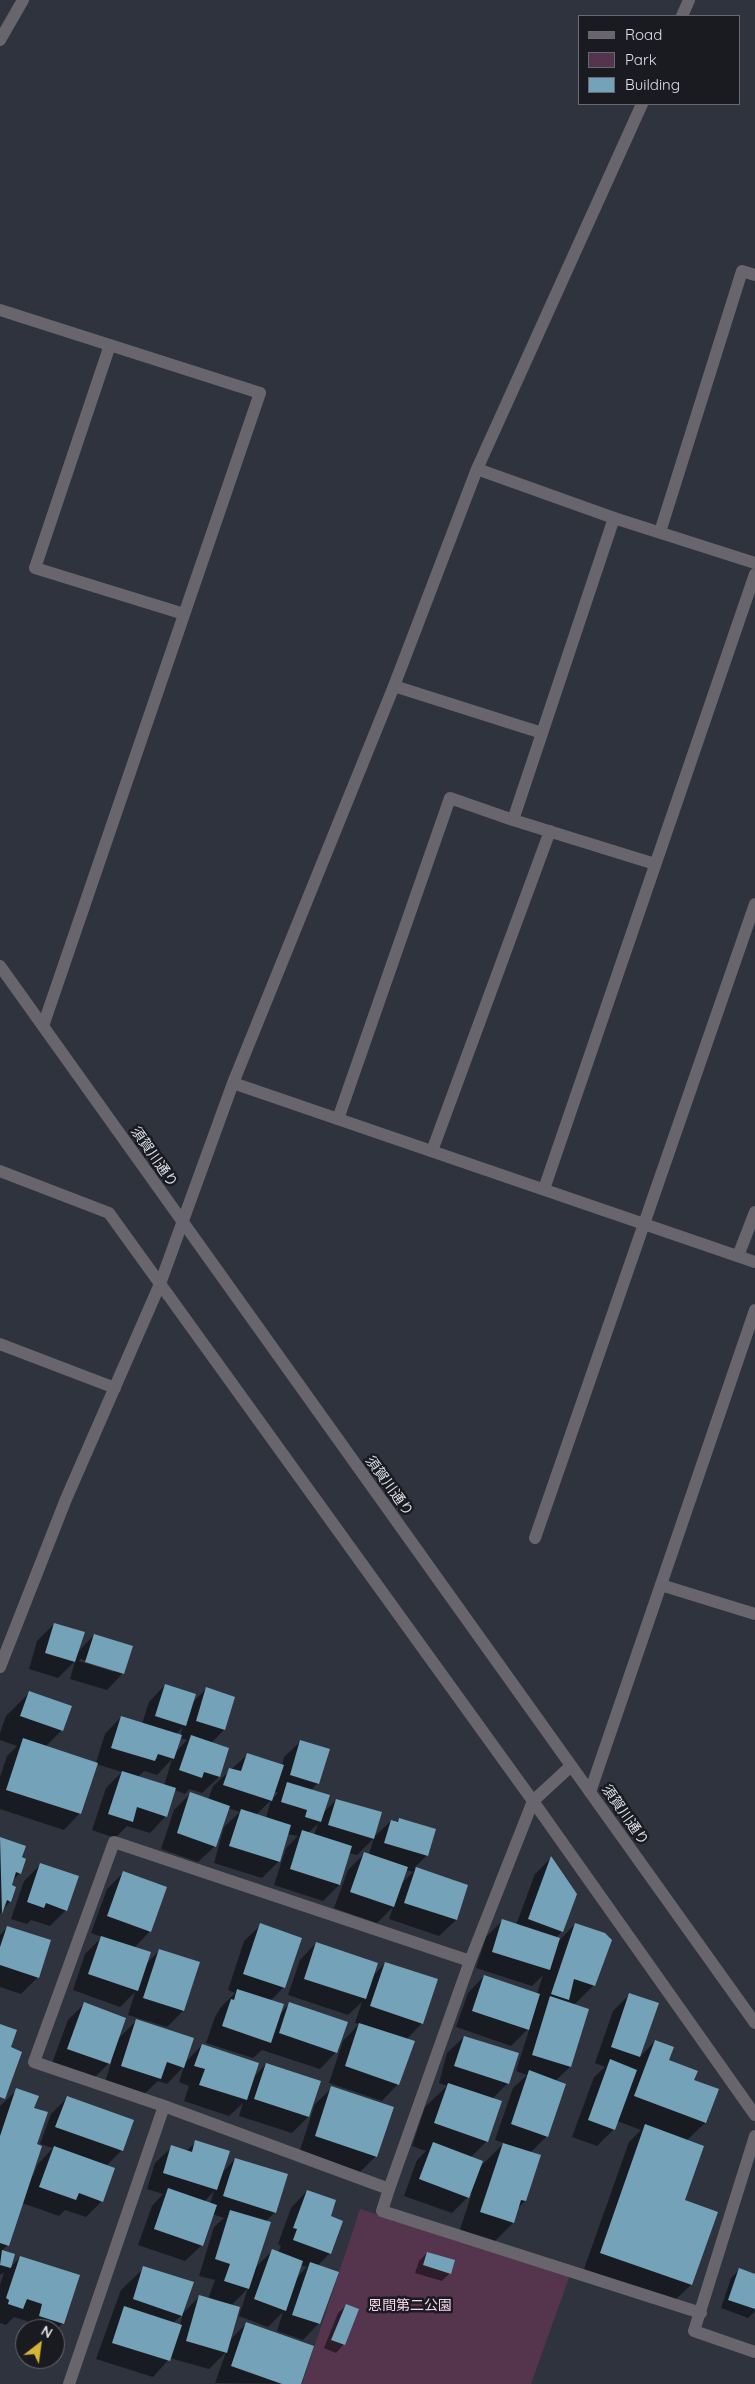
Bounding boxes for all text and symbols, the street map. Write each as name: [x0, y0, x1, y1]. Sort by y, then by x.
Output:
legend: [578, 15, 740, 105]
text: Road: [625, 25, 662, 44]
text: Park: [625, 50, 657, 69]
text: Building: [625, 75, 680, 94]
street label: 須賀川通り: [127, 1124, 181, 1190]
street label: 須賀川通り: [362, 1453, 416, 1519]
street label: 須賀川通り: [598, 1782, 652, 1848]
park label: 恩間第二公園: [368, 2298, 452, 2314]
north arrow: [15, 2319, 65, 2369]
text: N: [38, 2322, 56, 2342]

